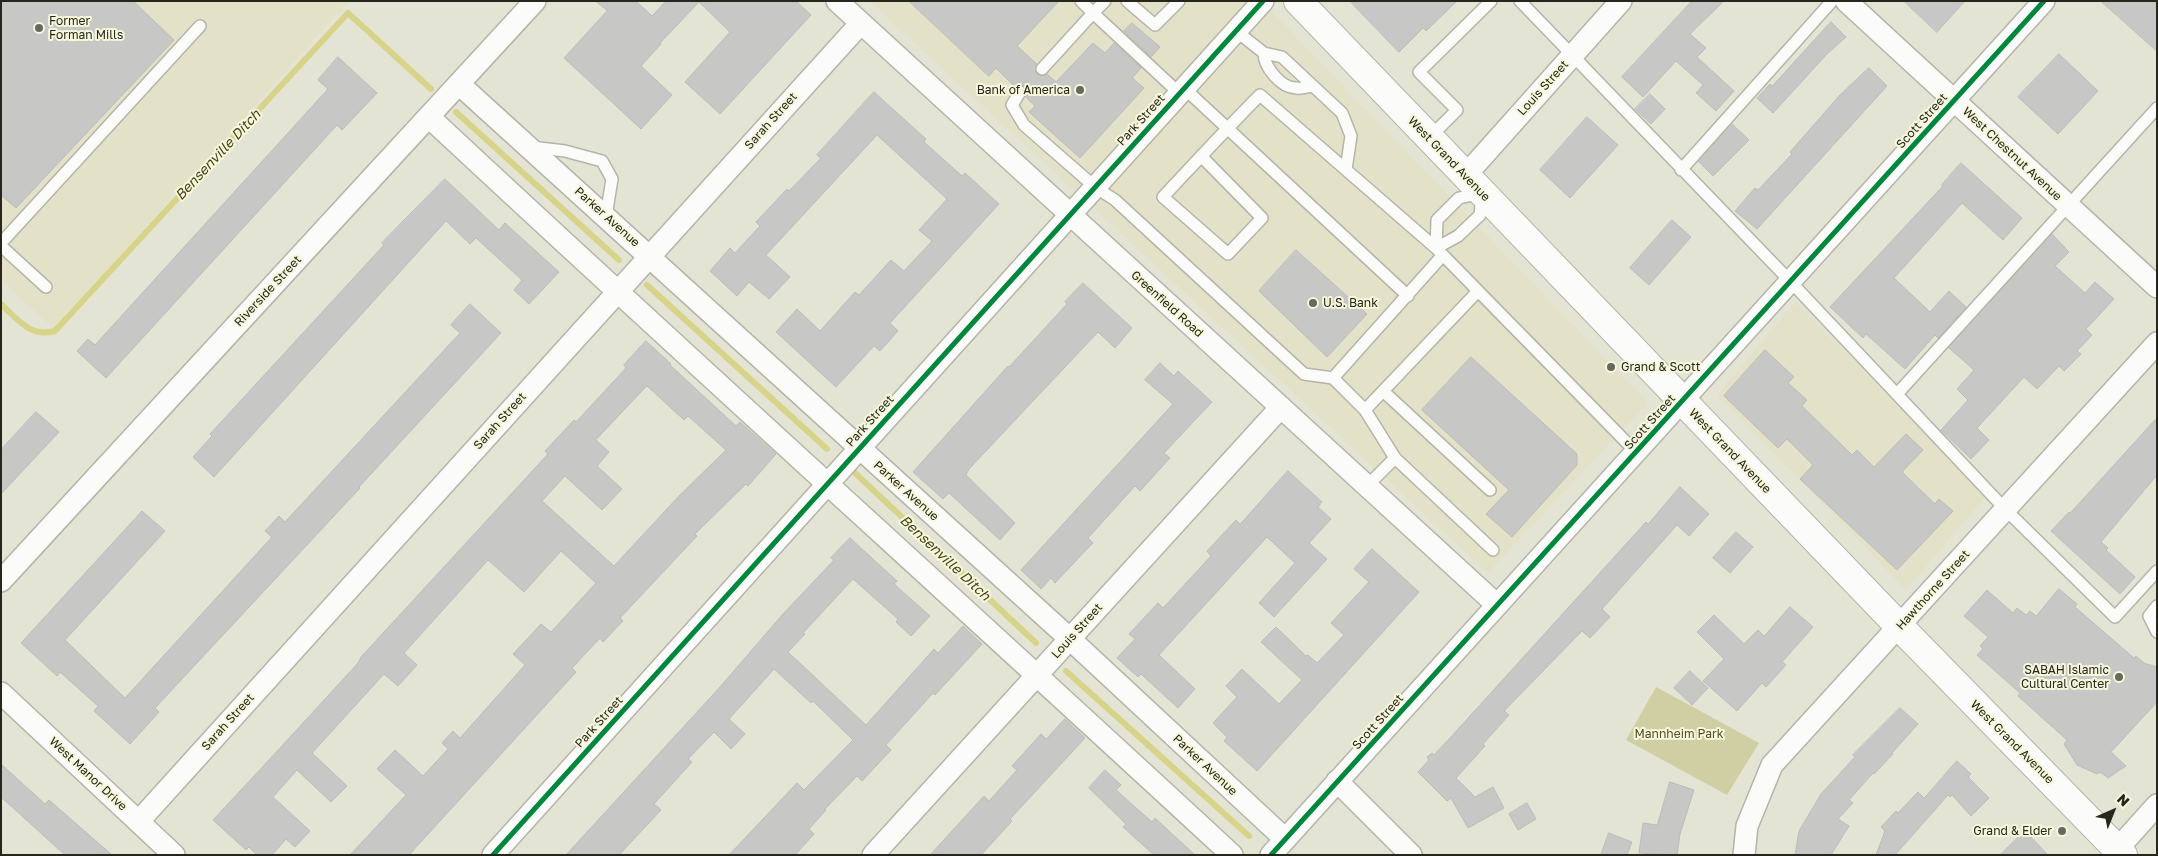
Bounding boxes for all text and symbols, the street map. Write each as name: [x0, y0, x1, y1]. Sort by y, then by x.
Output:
place label: Former Forman Mills: [49, 14, 123, 42]
marker: Former Forman Mills: [33, 22, 45, 34]
street label: Louis Street: [1514, 57, 1572, 119]
place label: Bank of America: [977, 83, 1070, 97]
marker: Bank of America: [1074, 84, 1086, 96]
street label: Sarah Street: [742, 90, 800, 152]
street label: Scott Street: [1893, 90, 1951, 152]
street label: Park Street: [1114, 91, 1168, 149]
street label: West Chestnut Avenue: [1959, 104, 2065, 204]
water label: Bensenville Ditch: [172, 106, 264, 204]
street label: West Grand Avenue: [1405, 114, 1493, 204]
street label: Parker Avenue: [571, 184, 643, 250]
street label: Riverside Street: [231, 252, 305, 330]
street label: Greenfield Road: [1128, 268, 1206, 340]
place label: U.S. Bank: [1323, 296, 1378, 310]
marker: U.S. Bank: [1307, 297, 1319, 309]
place label: Grand & Scott: [1621, 360, 1700, 374]
marker: Grand & Scott: [1605, 361, 1617, 373]
street label: Sarah Street: [471, 390, 529, 452]
street label: Scott Street: [1621, 391, 1679, 453]
street label: Park Street: [843, 392, 897, 450]
street label: West Grand Avenue: [1686, 406, 1774, 496]
street label: Parker Avenue: [870, 458, 942, 524]
water label: Bensenville Ditch: [896, 512, 994, 604]
street label: Hawthorne Street: [1893, 547, 1973, 633]
street label: Louis Street: [1048, 600, 1106, 662]
place label: SABAH Islamic Cultural Center: [2021, 663, 2109, 691]
marker: SABAH Islamic Cultural Center: [2113, 671, 2125, 683]
street label: Sarah Street: [199, 691, 257, 753]
street label: Scott Street: [1349, 691, 1407, 753]
street label: Park Street: [572, 693, 626, 751]
street label: West Grand Avenue: [1967, 697, 2057, 787]
park label: Mannheim Park: [1634, 727, 1724, 741]
street label: Parker Avenue: [1170, 732, 1240, 798]
street label: West Manor Drive: [46, 734, 130, 814]
north arrow: [2088, 786, 2138, 836]
text: N: [2114, 790, 2133, 810]
place label: Grand & Elder: [1973, 824, 2052, 838]
marker: Grand & Elder: [2056, 825, 2068, 837]

